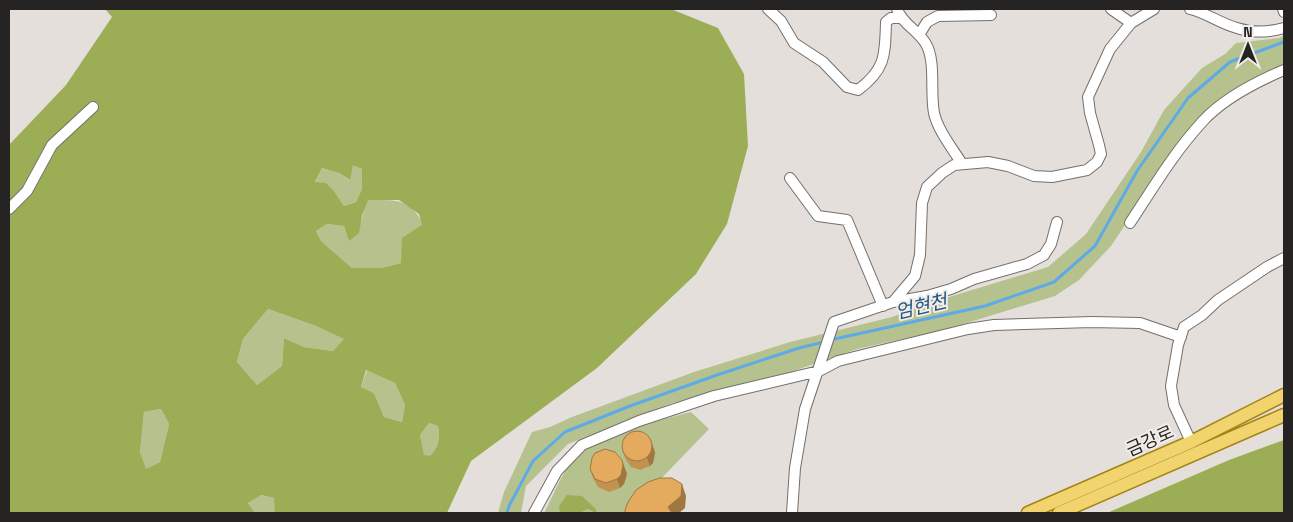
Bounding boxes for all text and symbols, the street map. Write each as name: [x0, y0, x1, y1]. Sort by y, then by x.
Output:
north arrow: [1223, 20, 1273, 70]
text: N: [1243, 23, 1253, 41]
water label: 엄현천: [893, 288, 951, 325]
street label: 금강로: [1122, 420, 1177, 461]

